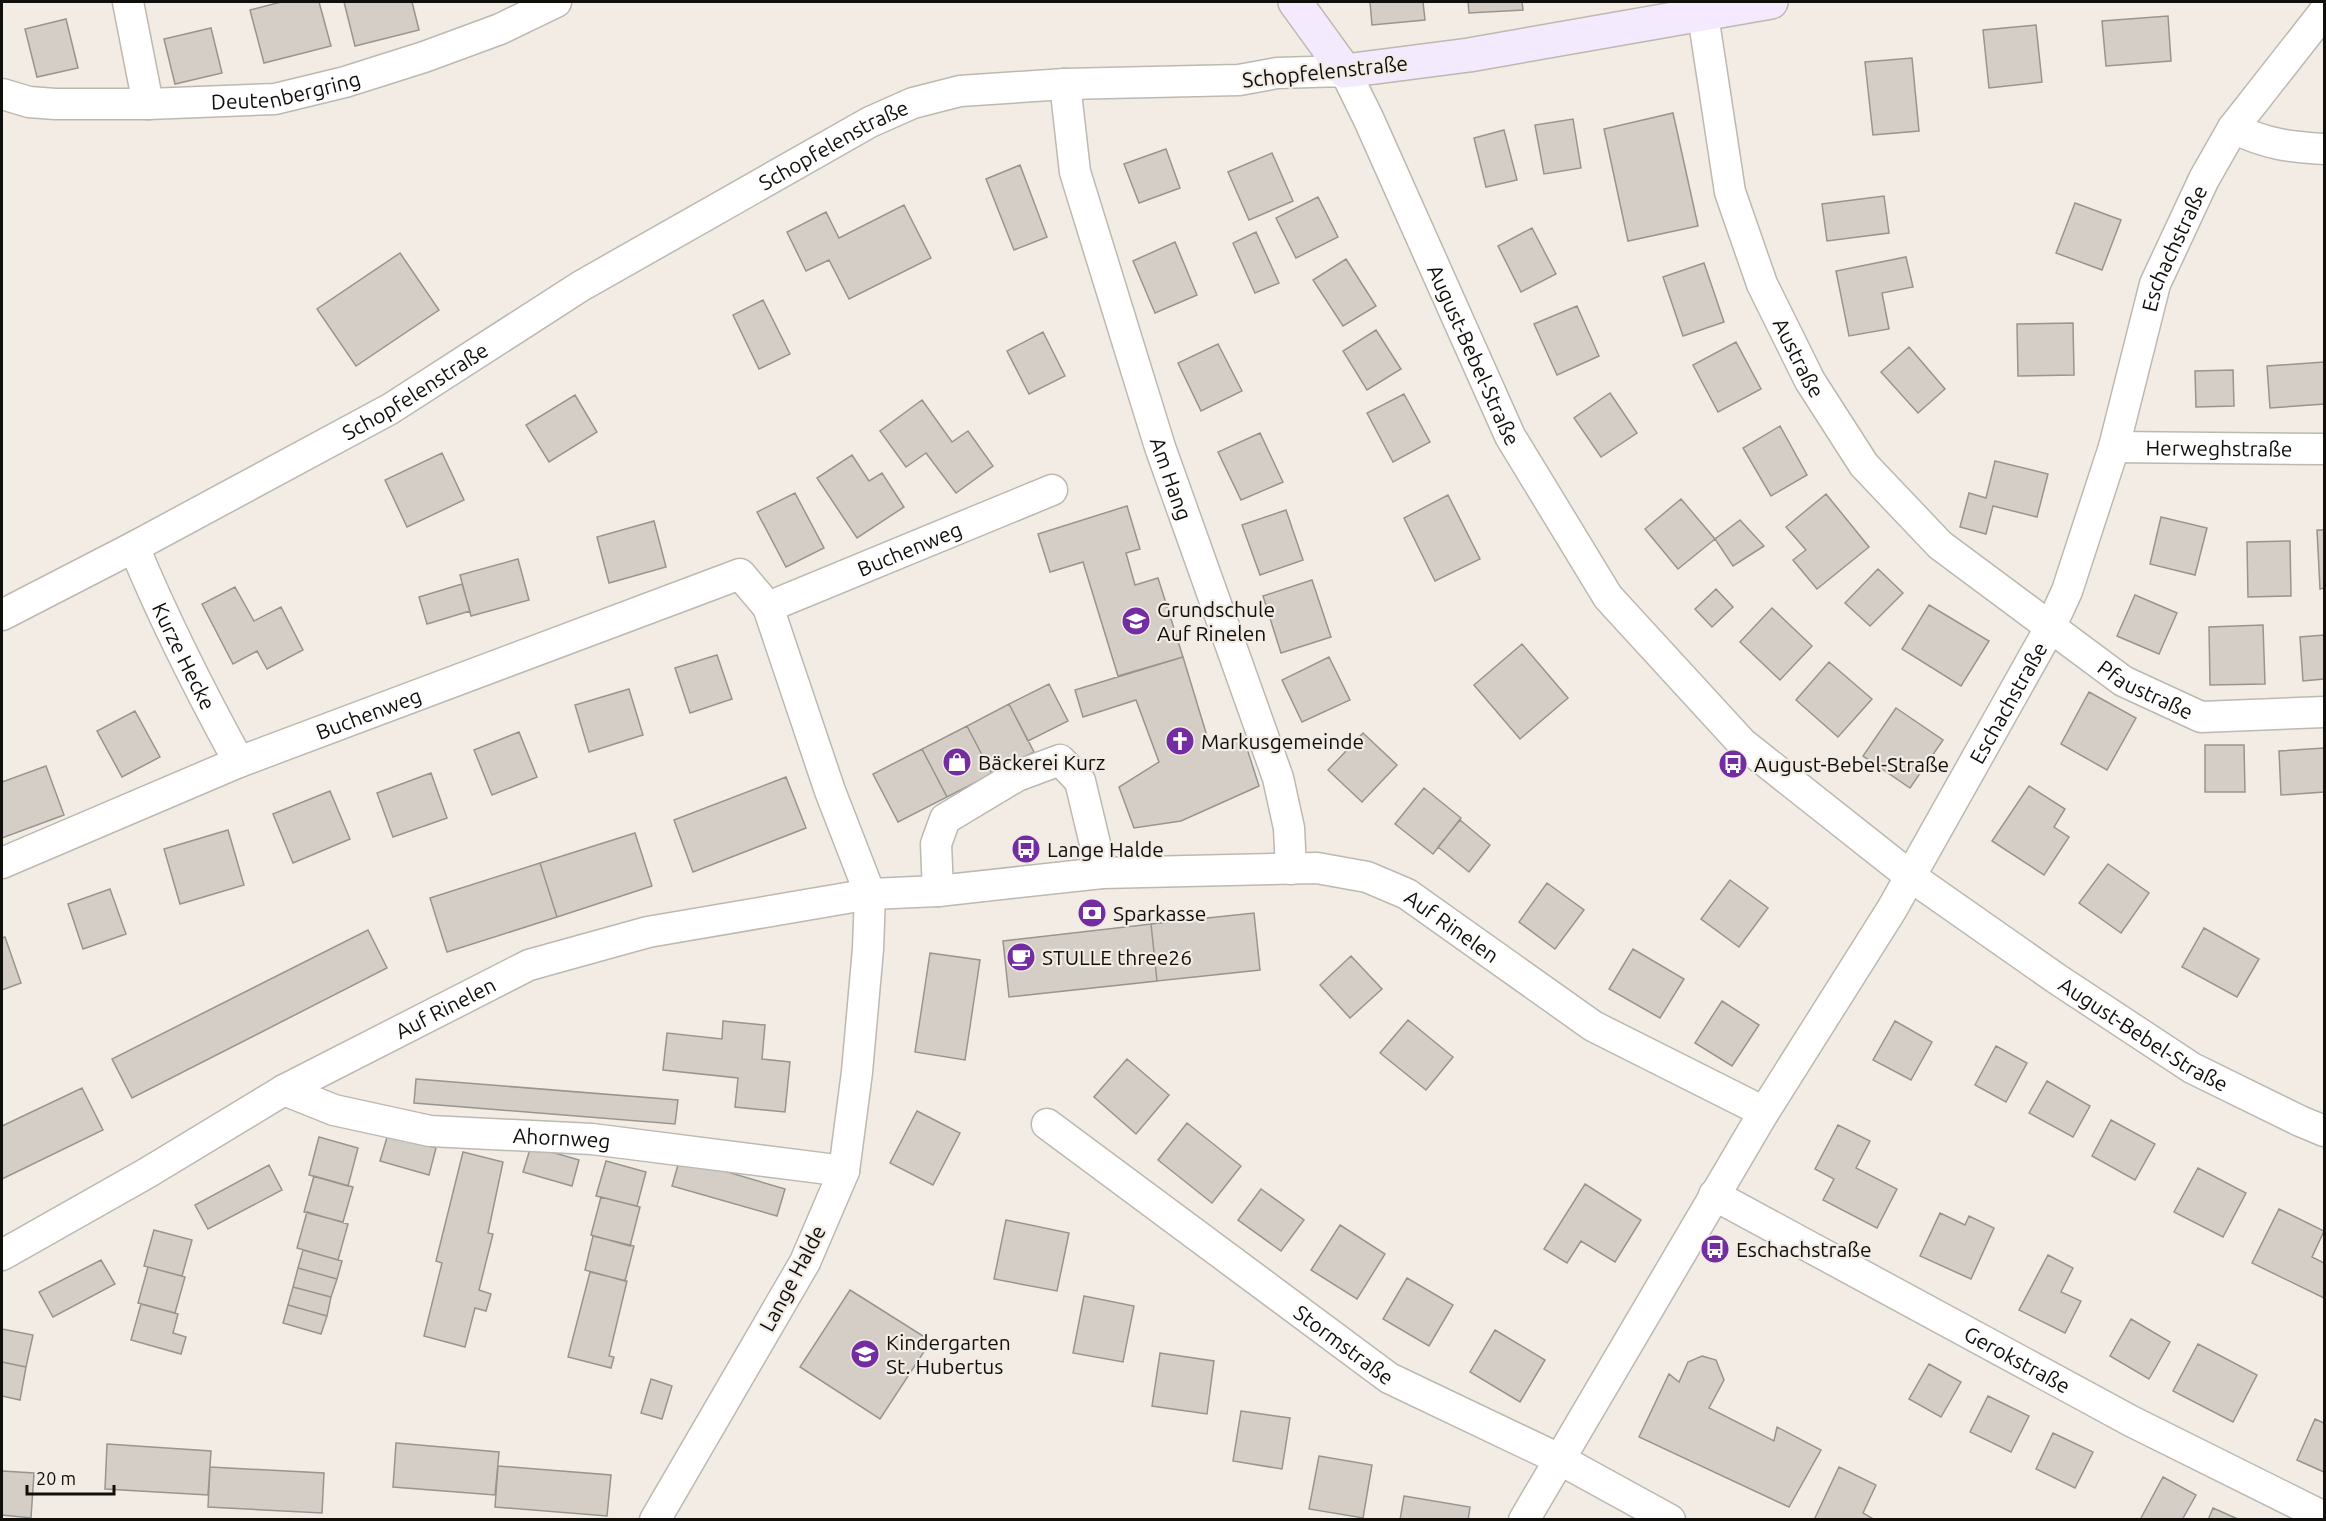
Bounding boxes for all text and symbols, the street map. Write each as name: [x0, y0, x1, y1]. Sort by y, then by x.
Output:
street label: Schopfelenstraße: [1241, 50, 1409, 92]
street label: Deutenbergring: [211, 66, 363, 114]
street label: Schopfelenstraße: [754, 95, 912, 195]
street label: Eschachstraße: [2137, 181, 2211, 314]
street label: August-Bebel-Straße: [1423, 261, 1525, 450]
street label: Austraße: [1769, 314, 1829, 402]
street label: Schopfelenstraße: [338, 337, 492, 444]
street label: Am Hang: [1146, 434, 1197, 523]
street label: Herweghstraße: [2145, 435, 2293, 461]
street label: Buchenweg: [854, 517, 965, 581]
place label: Grundschule Auf Rinelen: [1157, 597, 1275, 645]
street label: Kurze Hecke: [148, 599, 221, 714]
school or university icon: Grundschule Auf Rinelen: [1120, 605, 1152, 637]
street label: Eschachstraße: [1964, 638, 2052, 768]
street label: Pfaustraße: [2093, 655, 2197, 724]
street label: Buchenweg: [313, 683, 425, 744]
church icon: Markusgemeinde: [1164, 725, 1196, 757]
place label: Markusgemeinde: [1201, 729, 1364, 753]
shop icon: Bäckerei Kurz: [941, 746, 973, 778]
bus stop icon: August-Bebel-Straße: [1717, 748, 1749, 780]
place label: Bäckerei Kurz: [978, 750, 1106, 774]
place label: August-Bebel-Straße: [1754, 752, 1949, 776]
bus stop icon: Lange Halde: [1010, 833, 1042, 865]
place label: Lange Halde: [1047, 837, 1164, 861]
street label: Auf Rinelen: [1400, 884, 1503, 967]
bank icon: Sparkasse: [1076, 897, 1108, 929]
place label: Sparkasse: [1113, 901, 1206, 925]
cafe icon: STULLE three26: [1005, 941, 1037, 973]
place label: STULLE three26: [1042, 945, 1192, 969]
street label: Auf Rinelen: [391, 972, 500, 1043]
street label: August-Bebel-Straße: [2055, 972, 2232, 1096]
street label: Ahornweg: [512, 1123, 612, 1153]
street label: Lange Halde: [754, 1221, 830, 1335]
bus stop icon: Eschachstraße: [1699, 1233, 1731, 1265]
place label: Eschachstraße: [1736, 1237, 1872, 1261]
street label: Stormstraße: [1290, 1300, 1399, 1389]
street label: Gerokstraße: [1960, 1321, 2074, 1398]
place label: Kindergarten St. Hubertus: [886, 1330, 1011, 1378]
school or university icon: Kindergarten St. Hubertus: [849, 1338, 881, 1370]
scale bar: [27, 1458, 114, 1496]
text: 20 m: [36, 1468, 76, 1488]

